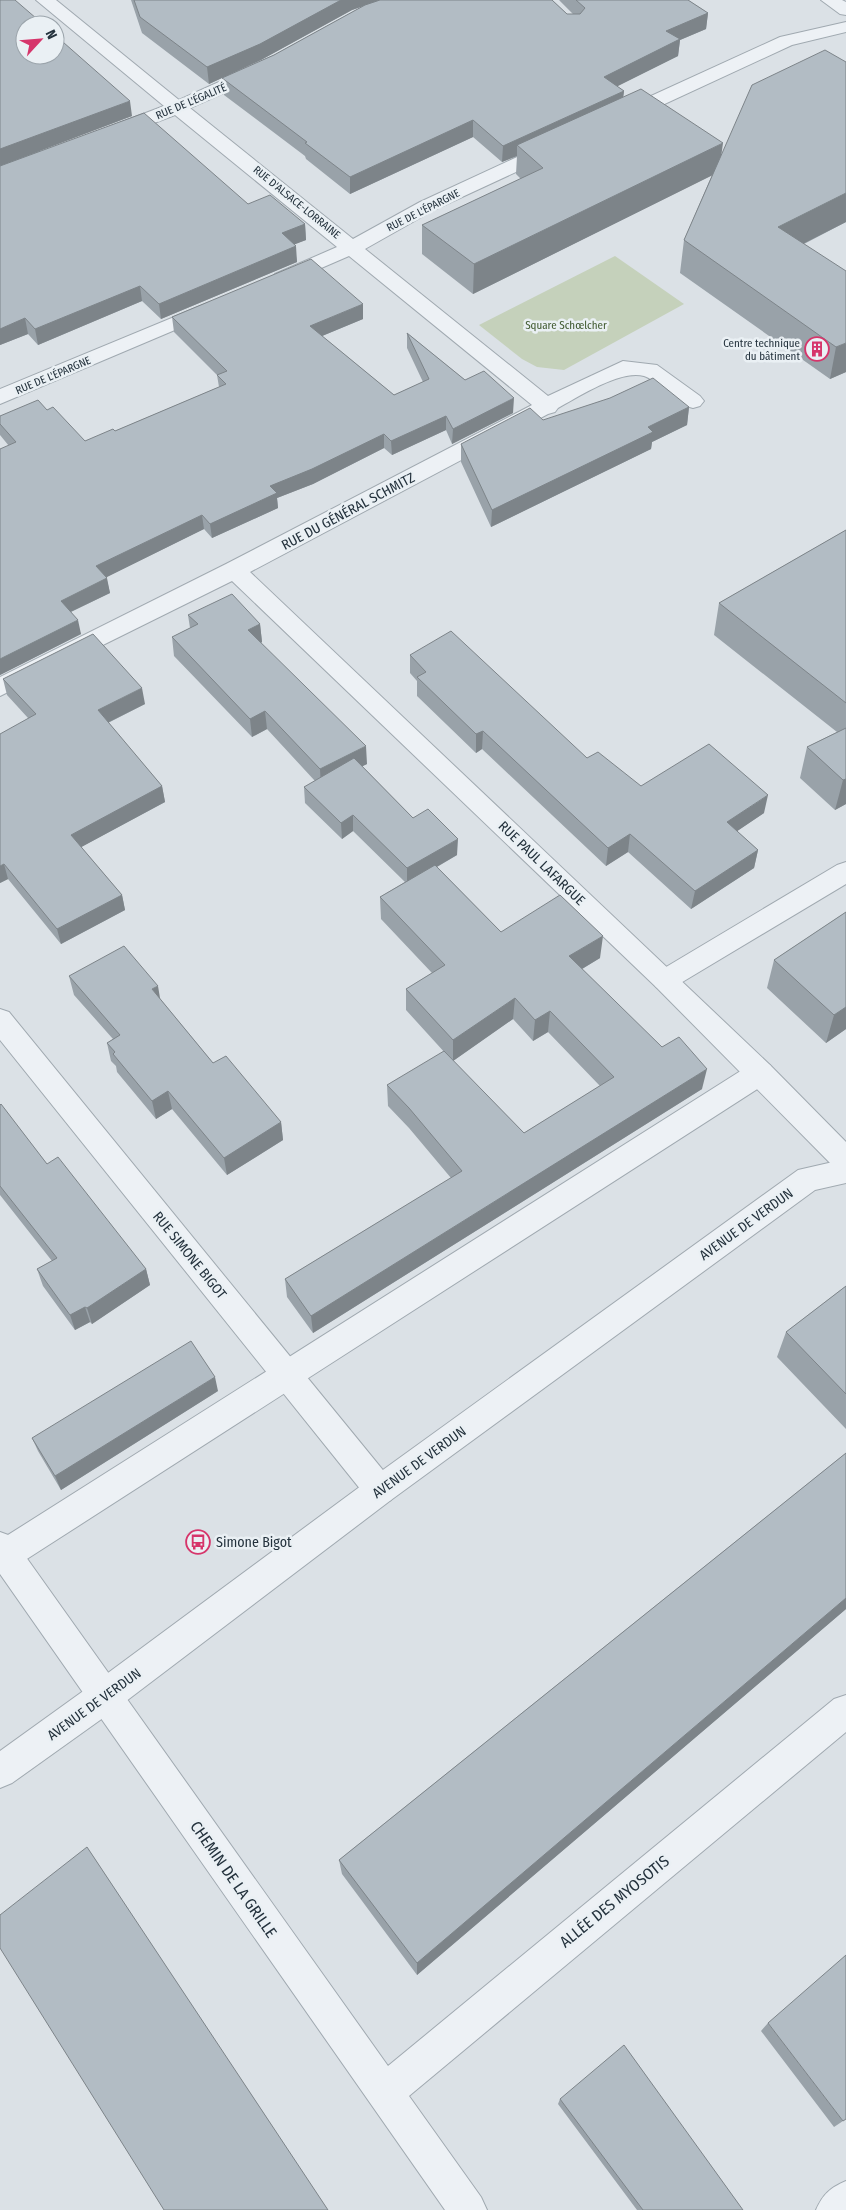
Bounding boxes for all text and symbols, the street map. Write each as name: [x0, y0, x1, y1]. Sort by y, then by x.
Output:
north arrow: [15, 15, 65, 65]
text: N: [42, 27, 61, 42]
street label: RUE DE L'ÉGALITÉ: [154, 80, 228, 122]
street label: RUE D'ALSACE-LORRAINE: [250, 163, 343, 242]
street label: RUE DE L'ÉPARGNE: [384, 186, 462, 234]
park label: Square Schœlcher: [525, 319, 607, 332]
building icon: Centre technique du bâtiment: [804, 336, 830, 362]
place label: Centre technique du bâtiment: [723, 337, 800, 363]
street label: RUE DE L'ÉPARGNE: [13, 353, 93, 397]
street label: RUE DU GÉNÉRAL SCHMITZ: [278, 468, 418, 554]
street label: RUE PAUL LAFARGUE: [495, 818, 589, 909]
street label: AVENUE DE VERDUN: [696, 1185, 796, 1264]
street label: RUE SIMONE BIGOT: [149, 1208, 230, 1303]
street label: AVENUE DE VERDUN: [369, 1423, 469, 1502]
bus stop icon: Simone Bigot: [185, 1529, 211, 1555]
place label: Simone Bigot: [216, 1534, 292, 1551]
street label: AVENUE DE VERDUN: [44, 1665, 144, 1744]
street label: CHEMIN DE LA GRILLE: [186, 1817, 281, 1941]
street label: ALLÉE DES MYOSOTIS: [556, 1851, 673, 1951]

